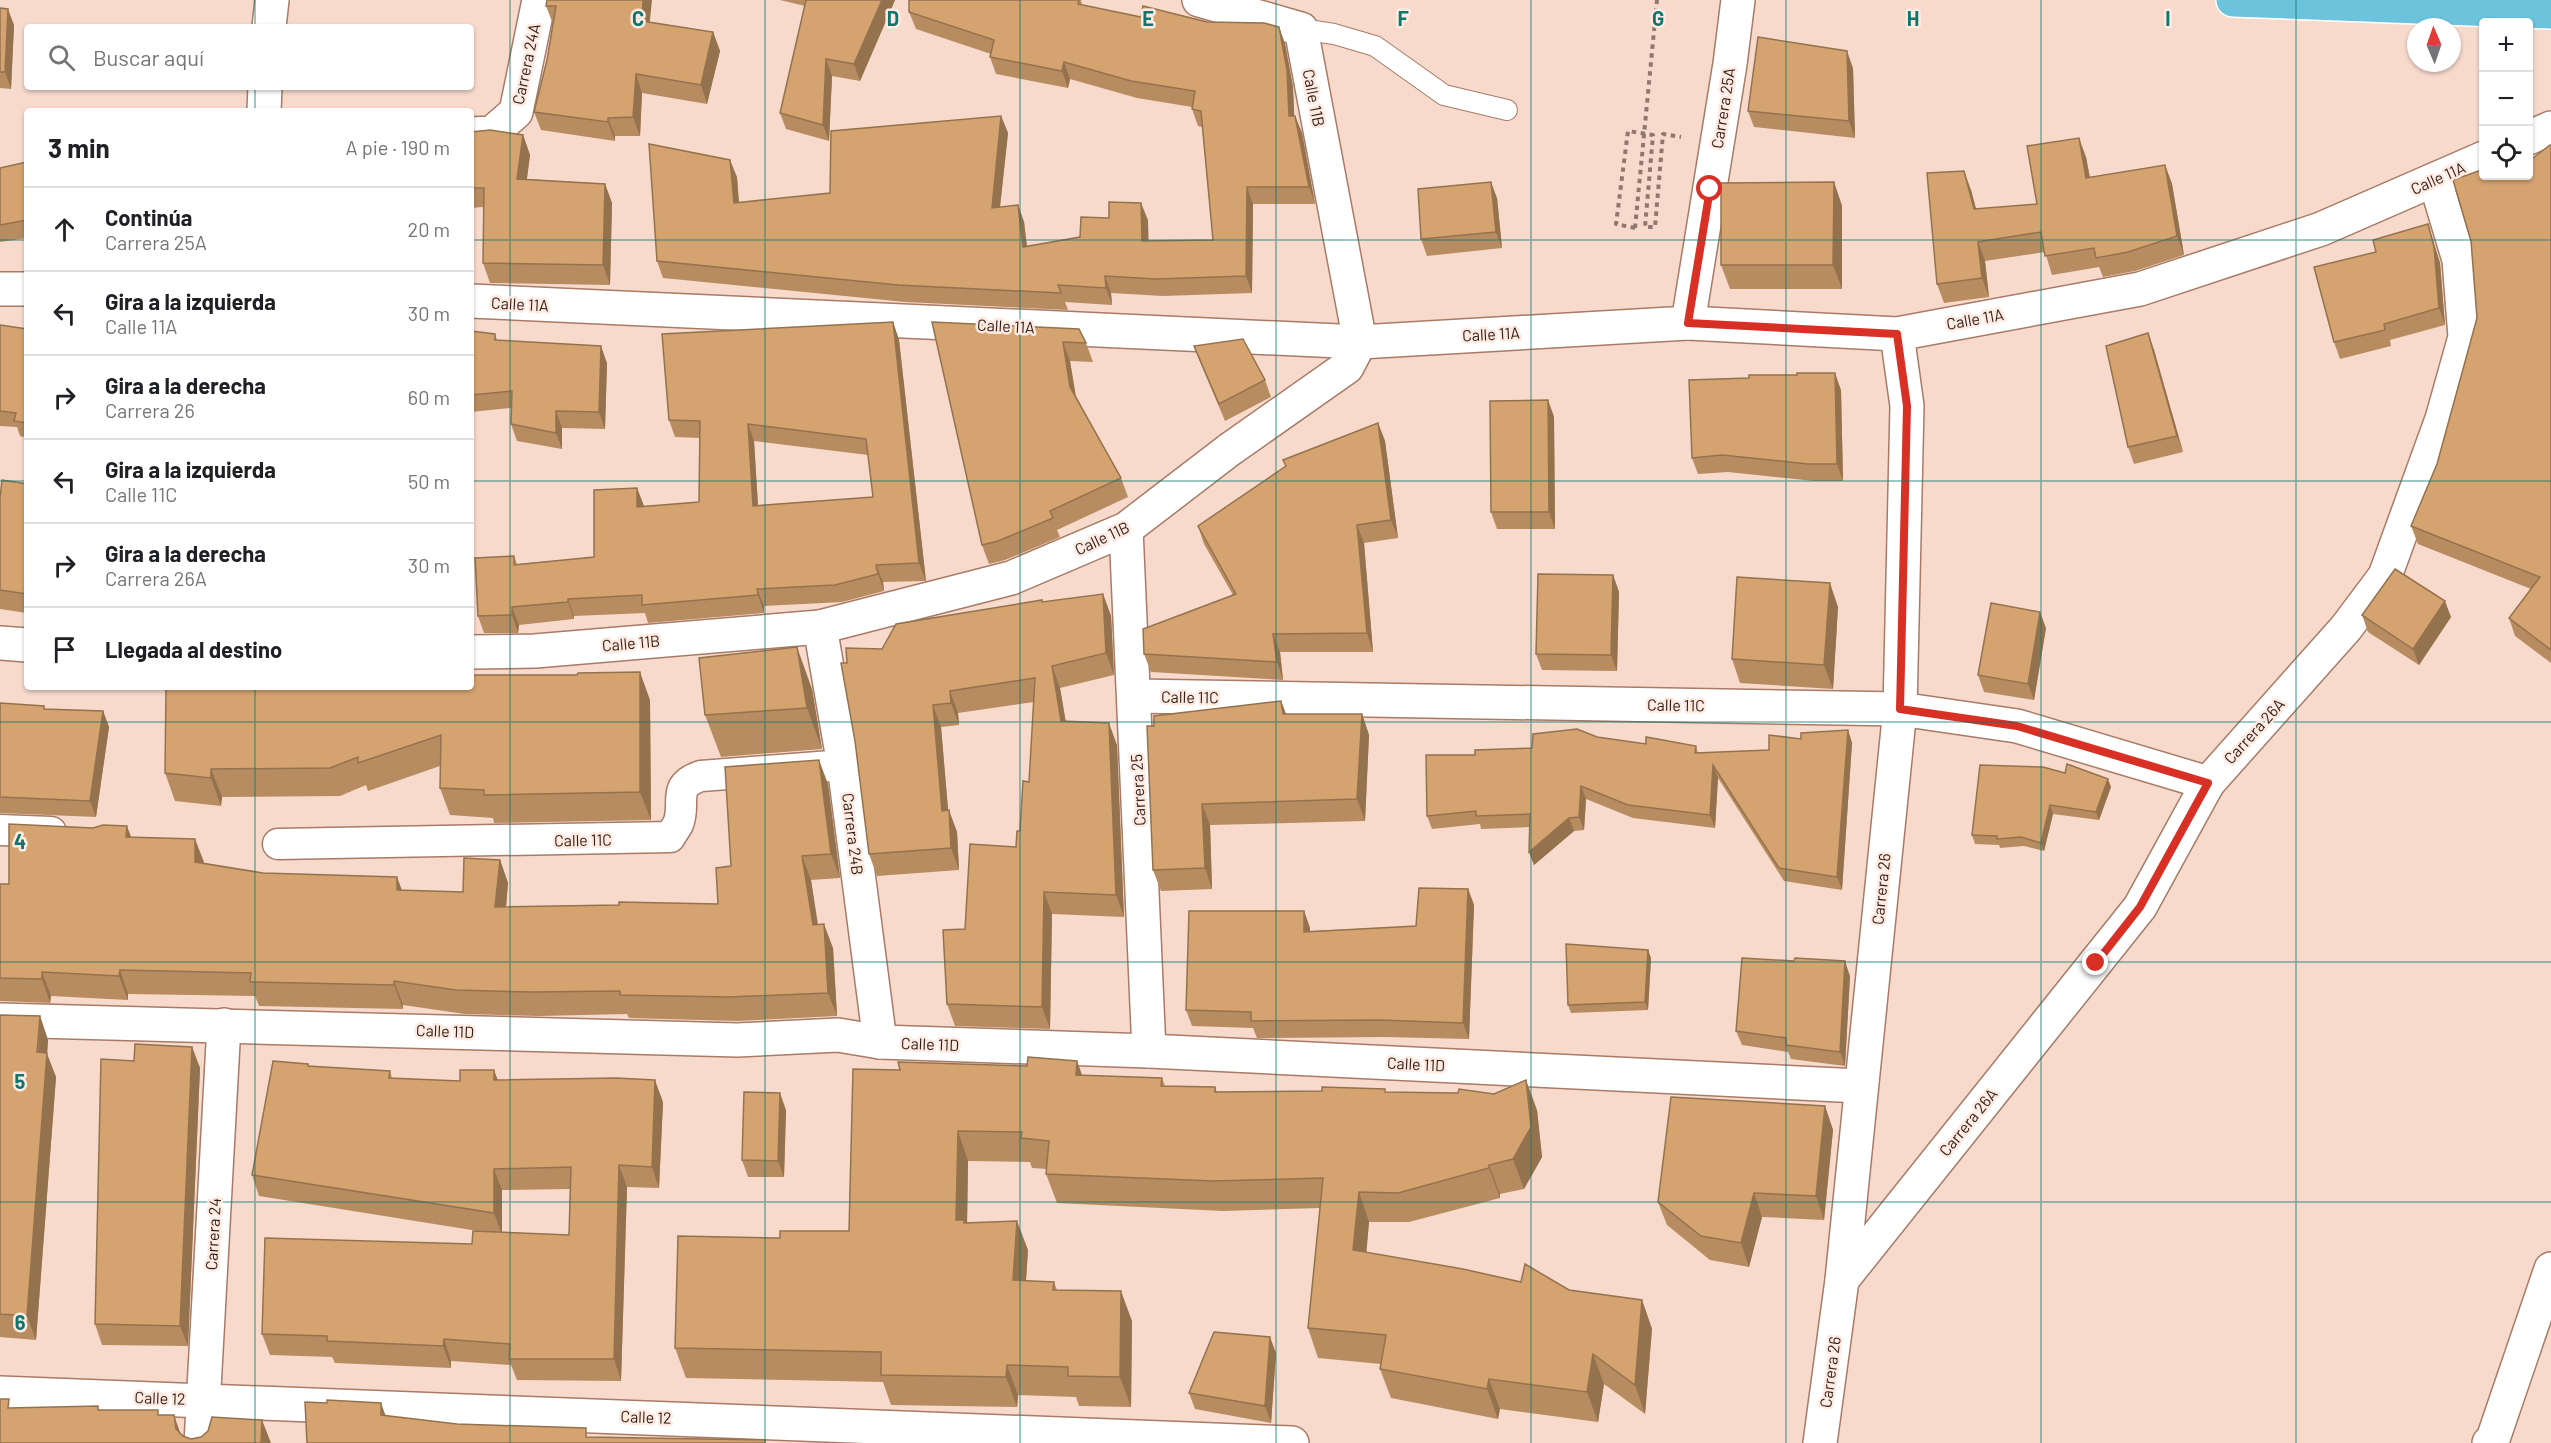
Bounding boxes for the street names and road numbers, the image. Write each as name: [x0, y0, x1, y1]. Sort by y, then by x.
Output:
street label: Carrera 24A: [508, 21, 543, 106]
street label: Carrera 25A: [1707, 66, 1738, 150]
street label: Calle 11B: [1300, 68, 1329, 128]
street label: Calle 11A: [2408, 157, 2468, 198]
street label: Calle 11A: [491, 293, 550, 315]
street label: Calle 11A: [1945, 304, 2005, 333]
street label: Calle 11A: [977, 315, 1036, 337]
street label: Calle 11A: [1462, 322, 1521, 345]
street label: Calle 11B: [1071, 517, 1132, 558]
street label: Calle 11B: [601, 631, 661, 655]
street label: Calle 11C: [1161, 686, 1219, 707]
street label: Calle 11C: [1647, 694, 1705, 715]
street label: Carrera 26A: [2219, 694, 2288, 767]
street label: Carrera 25: [1126, 754, 1149, 826]
street label: Carrera 24B: [839, 792, 868, 876]
street label: Calle 11C: [554, 829, 612, 850]
street label: Carrera 26: [1867, 852, 1894, 926]
street label: Calle 11D: [416, 1020, 474, 1041]
street label: Calle 11D: [901, 1033, 959, 1054]
street label: Calle 11D: [1387, 1052, 1445, 1075]
street label: Carrera 26A: [1935, 1084, 2001, 1159]
street label: Carrera 24: [201, 1197, 224, 1271]
street label: Carrera 26: [1815, 1335, 1844, 1409]
street label: Calle 12: [134, 1387, 186, 1408]
street label: Calle 12: [620, 1406, 672, 1427]

